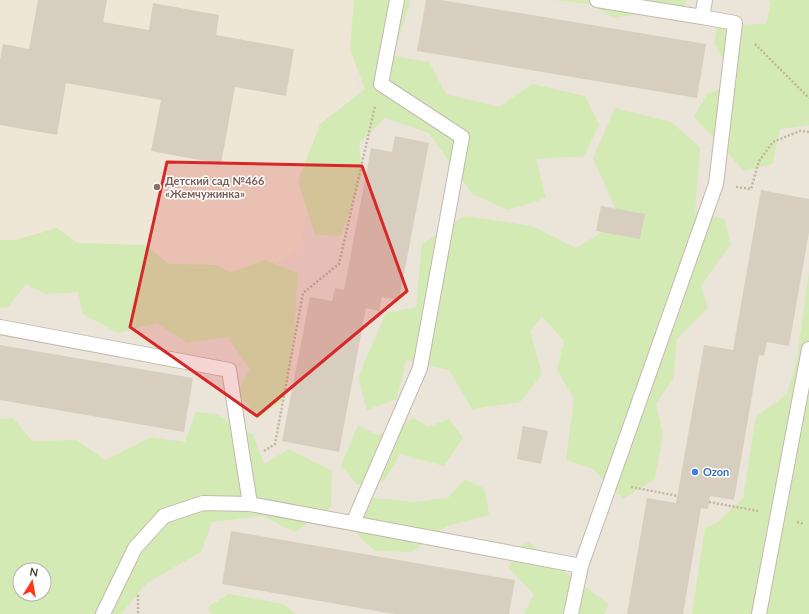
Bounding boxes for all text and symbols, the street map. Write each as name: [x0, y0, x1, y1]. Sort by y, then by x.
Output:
place label: Детский сад №466 «Жемчужинка»: [165, 174, 265, 200]
marker: Детский сад №466 «Жемчужинка»: [152, 182, 162, 192]
place label: Ozon: [703, 465, 729, 478]
marker: Ozon: [690, 467, 700, 477]
north arrow: [12, 562, 52, 602]
text: N: [29, 565, 39, 579]

